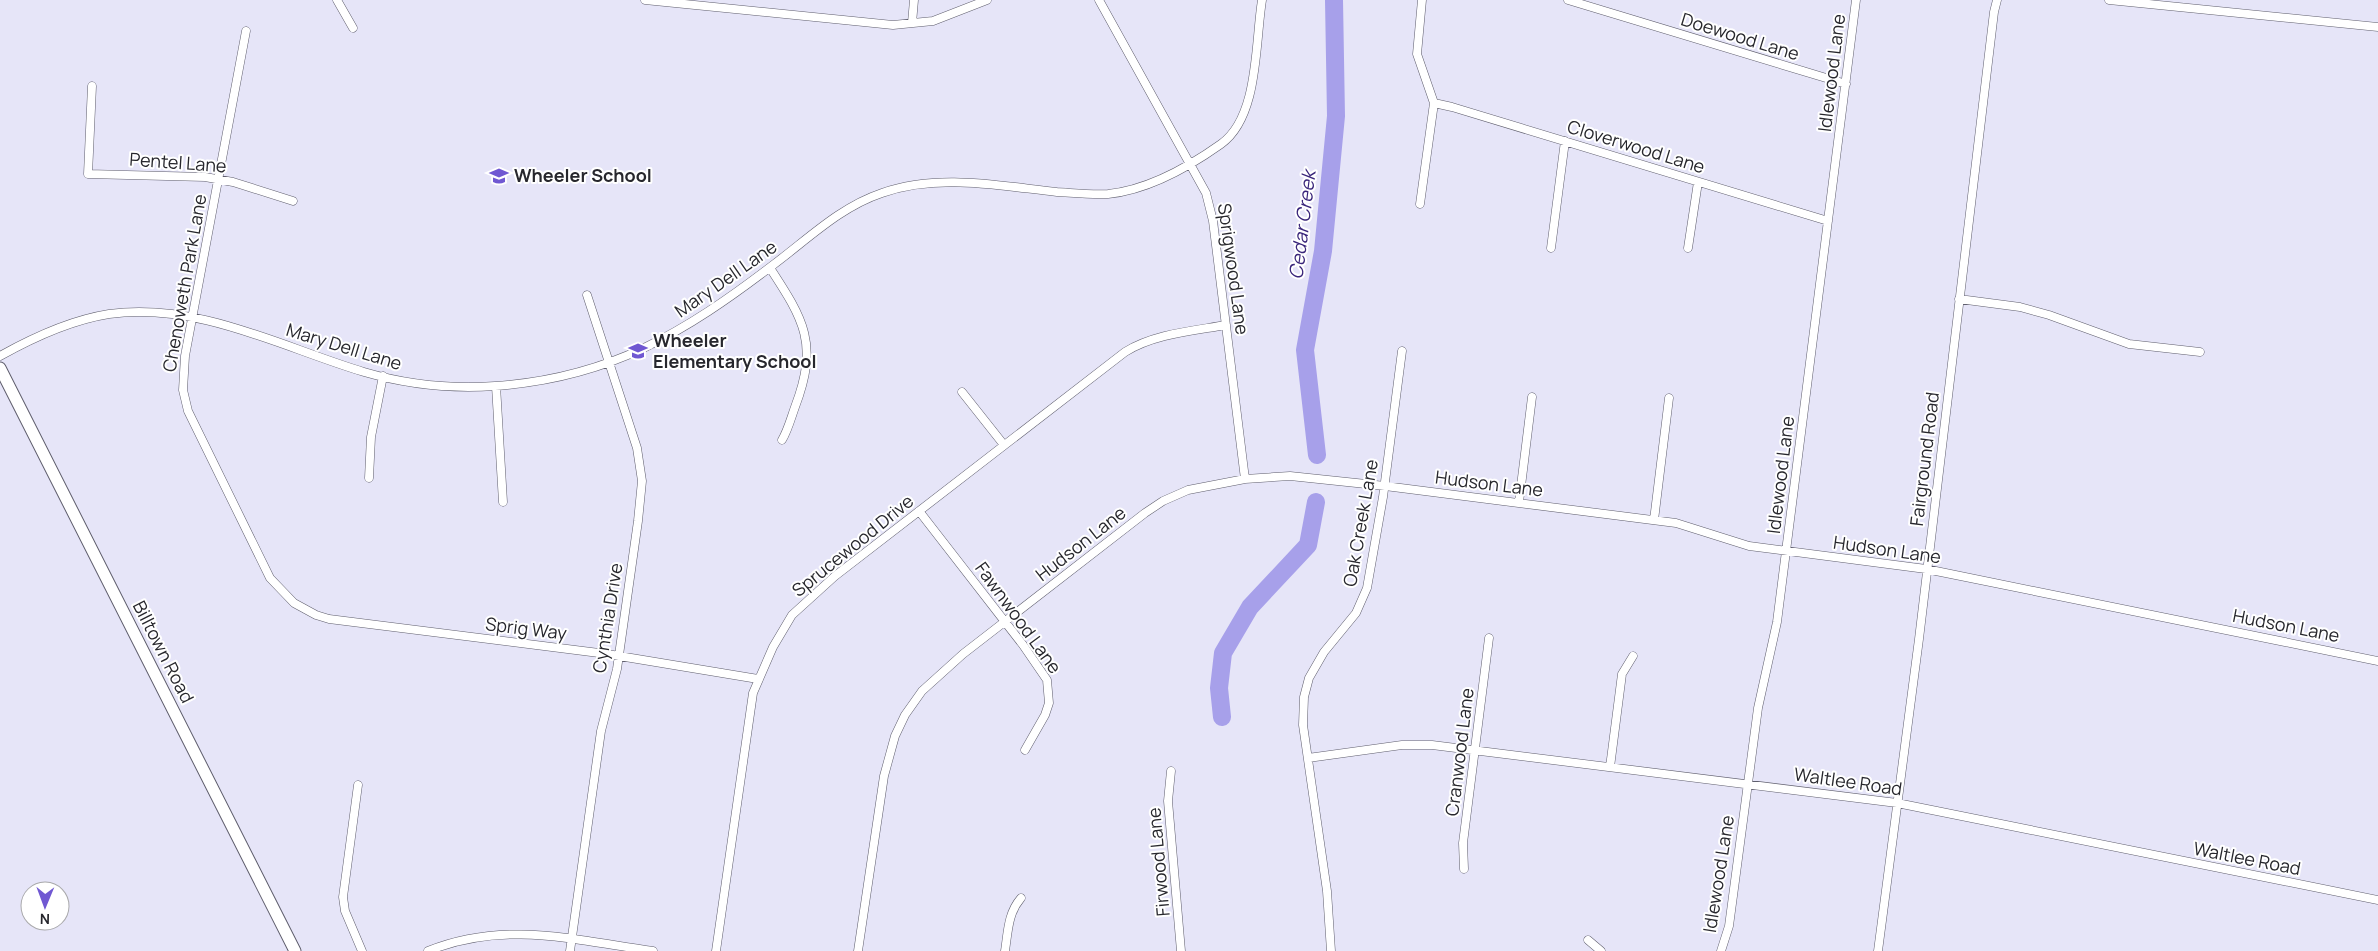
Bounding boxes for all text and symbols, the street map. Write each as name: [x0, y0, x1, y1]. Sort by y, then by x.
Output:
street label: Doewood Lane: [1678, 7, 1802, 65]
street label: Idlewood Lane: [1812, 13, 1850, 133]
street label: Cloverwood Lane: [1565, 114, 1708, 178]
street label: Pentel Lane: [129, 147, 227, 177]
place label: Wheeler School: [514, 163, 652, 187]
school or university icon: Wheeler School: [488, 165, 510, 187]
water label: Cedar Creek: [1282, 167, 1322, 281]
street label: Chenoweth Park Lane: [157, 192, 211, 374]
street label: Sprigwood Lane: [1213, 202, 1255, 336]
street label: Mary Dell Lane: [670, 234, 781, 322]
street label: Mary Dell Lane: [284, 317, 405, 375]
place label: Wheeler Elementary School: [653, 328, 816, 373]
school or university icon: Wheeler Elementary School: [627, 340, 649, 362]
street label: Fairground Road: [1904, 390, 1944, 527]
street label: Idlewood Lane: [1761, 415, 1799, 535]
street label: Oak Creek Lane: [1337, 457, 1383, 588]
street label: Hudson Lane: [1434, 464, 1544, 502]
street label: Sprucewood Drive: [787, 489, 918, 602]
street label: Hudson Lane: [1030, 500, 1130, 586]
street label: Hudson Lane: [1832, 530, 1942, 568]
street label: Fawnwood Lane: [970, 557, 1067, 678]
street label: Cynthia Drive: [586, 561, 628, 674]
street label: Billtown Road: [128, 596, 200, 707]
street label: Hudson Lane: [2231, 603, 2342, 647]
street label: Sprig Way: [484, 611, 569, 645]
street label: Cranwood Lane: [1439, 686, 1479, 817]
street label: Waltlee Road: [1793, 762, 1904, 800]
street label: Firwood Lane: [1141, 807, 1175, 917]
street label: Idlewood Lane: [1697, 813, 1739, 934]
street label: Waltlee Road: [2191, 836, 2303, 880]
north arrow: [20, 881, 70, 931]
text: N: [40, 910, 50, 929]

